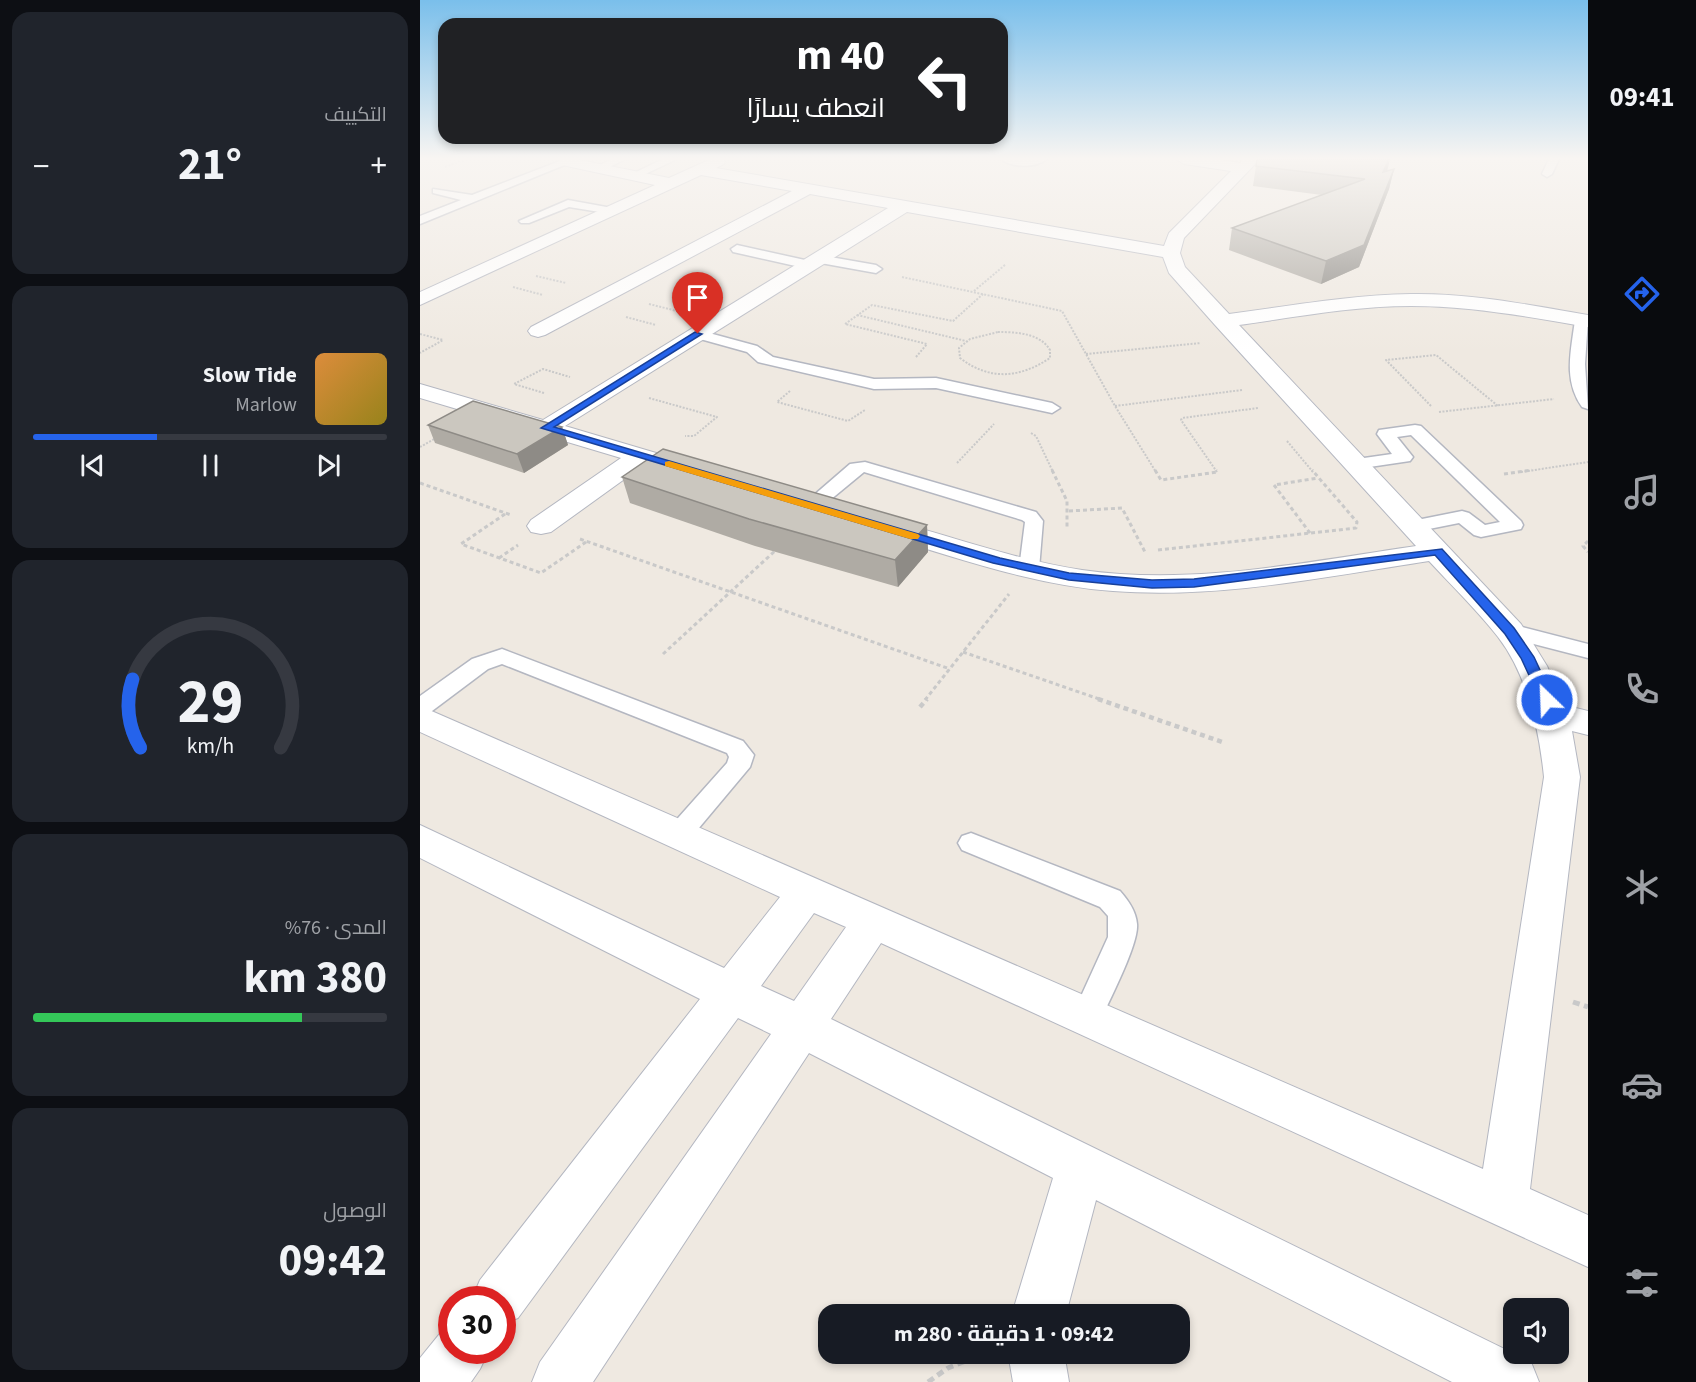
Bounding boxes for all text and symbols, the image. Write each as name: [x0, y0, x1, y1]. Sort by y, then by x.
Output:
text: 40 m: [796, 26, 885, 86]
icon: left: [906, 42, 984, 120]
text: 09:41: [1609, 78, 1675, 117]
text: انعطف يسارًا: [746, 89, 885, 128]
text: التكييف: [324, 101, 387, 129]
text: 21°: [178, 133, 242, 197]
text: −: [33, 143, 49, 190]
text: +: [371, 143, 387, 190]
pin: [672, 272, 723, 334]
icon: directions: [1621, 273, 1663, 315]
icon: arrive: [681, 281, 714, 314]
text: Slow Tide: [203, 359, 297, 391]
text: Marlow: [235, 391, 297, 419]
icon: previous: [76, 449, 109, 482]
icon: pause: [194, 449, 227, 482]
icon: next: [312, 449, 345, 482]
icon: music: [1621, 471, 1663, 513]
text: 29: [177, 658, 243, 747]
position arrow: [1515, 668, 1579, 732]
icon: phone: [1621, 668, 1663, 710]
text: km/h: [186, 731, 234, 762]
icon: climate: [1621, 866, 1663, 908]
text: المدى · 76%: [285, 914, 387, 942]
text: 380 km: [243, 946, 387, 1010]
icon: car: [1621, 1064, 1663, 1106]
text: الوصول: [323, 1197, 387, 1225]
text: 09:42: [278, 1229, 387, 1293]
icon: filters: [1621, 1262, 1663, 1304]
speed limit sign: 30: [438, 1286, 516, 1364]
map controls: [1503, 1298, 1569, 1364]
button: sound: [1503, 1298, 1569, 1364]
text: 09:42 · 1 دقيقة · 280 m: [894, 1318, 1114, 1350]

